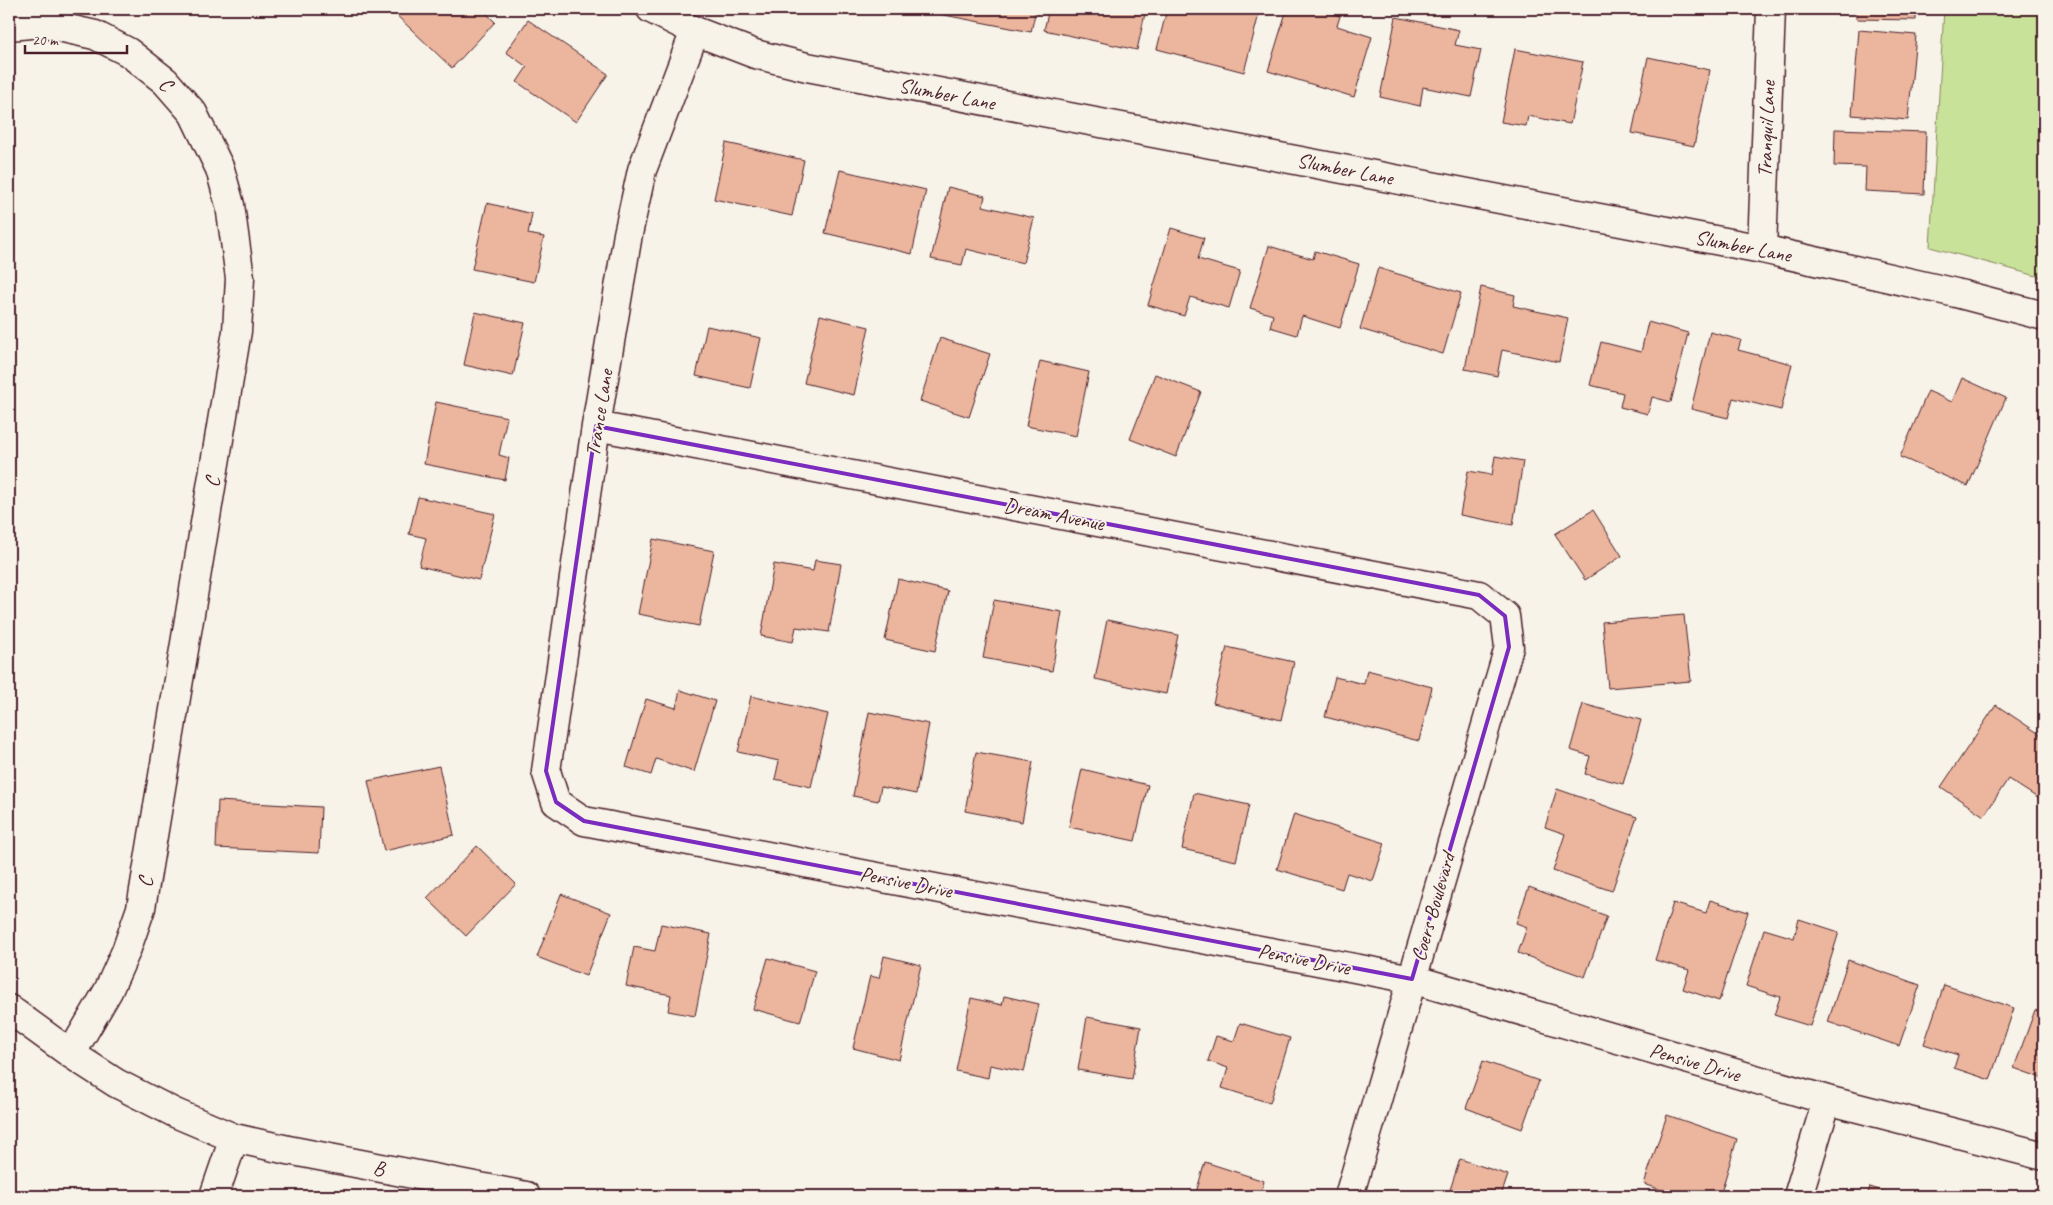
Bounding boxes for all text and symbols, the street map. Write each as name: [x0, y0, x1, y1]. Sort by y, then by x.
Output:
scale bar: [25, 22, 128, 54]
text: 20 m: [32, 31, 59, 50]
street label: C: [153, 71, 180, 98]
street label: Slumber Lane: [897, 72, 999, 116]
street label: Tranquil Lane: [1751, 79, 1781, 178]
street label: Slumber Lane: [1295, 147, 1397, 191]
street label: Slumber Lane: [1693, 224, 1795, 268]
street label: Trance Lane: [579, 366, 619, 458]
street label: C: [198, 473, 226, 489]
street label: Dream Avenue: [1002, 492, 1107, 537]
street label: Coers Boulevard: [1405, 847, 1462, 964]
street label: Pensive Drive: [858, 860, 955, 904]
street label: C: [131, 873, 159, 889]
street label: Pensive Drive: [1256, 937, 1353, 981]
street label: Pensive Drive: [1647, 1037, 1745, 1088]
street label: B: [371, 1154, 389, 1182]

